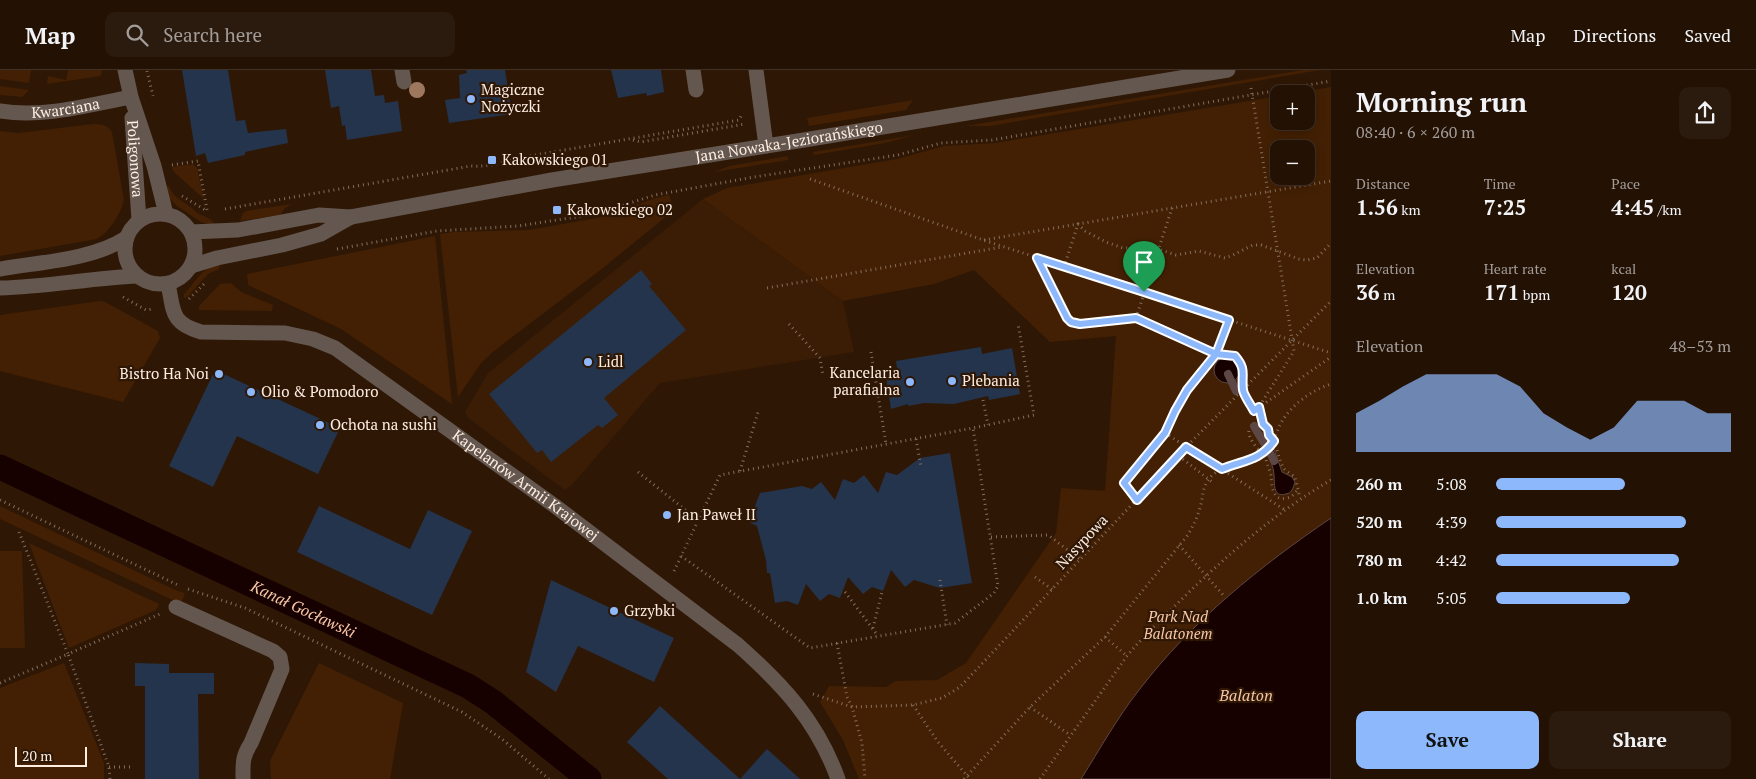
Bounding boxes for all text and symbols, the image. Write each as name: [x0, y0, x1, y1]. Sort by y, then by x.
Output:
search box: [105, 12, 455, 57]
text: Map: [25, 19, 75, 51]
icon: search: [123, 21, 151, 49]
text: Search here: [163, 22, 262, 47]
text: Map: [1510, 23, 1545, 47]
text: Directions: [1573, 23, 1656, 47]
text: Saved: [1684, 23, 1731, 47]
place label: Magiczne Nożyczki: [481, 79, 544, 116]
text: Morning run: [1356, 83, 1527, 120]
map controls: [1270, 85, 1315, 185]
button: +: [1270, 85, 1315, 130]
button: share: [1679, 87, 1731, 139]
street label: Kwarciana: [31, 92, 102, 122]
marker: Magiczne Nożyczki: [465, 93, 477, 105]
street label: Jana Nowaka-Jeziorańskiego: [694, 116, 884, 166]
street label: Poligonowa: [123, 119, 148, 199]
text: 08:40 · 6 × 260 m: [1356, 121, 1475, 143]
button: −: [1270, 140, 1315, 185]
place label: Kakowskiego 01: [502, 149, 608, 169]
marker: Kakowskiego 01: [486, 154, 498, 166]
text: Distance: [1356, 174, 1410, 193]
text: Time: [1484, 174, 1516, 193]
text: Pace: [1611, 174, 1640, 193]
text: 1.56: [1356, 193, 1398, 221]
text: 7:25: [1484, 193, 1526, 221]
text: 4:45: [1611, 193, 1654, 221]
place label: Kakowskiego 02: [567, 199, 673, 219]
text: km: [1398, 200, 1421, 219]
text: /km: [1654, 200, 1682, 219]
marker: Kakowskiego 02: [551, 204, 563, 216]
pin: [1123, 241, 1165, 292]
icon: arrive: [1130, 248, 1158, 276]
text: Elevation: [1356, 259, 1415, 278]
text: Heart rate: [1484, 259, 1547, 278]
text: kcal: [1611, 259, 1636, 278]
text: 36: [1356, 278, 1380, 306]
text: 171: [1484, 278, 1519, 306]
text: 120: [1611, 278, 1647, 306]
text: m: [1380, 285, 1395, 304]
text: bpm: [1519, 285, 1550, 304]
text: Elevation: [1356, 335, 1423, 357]
text: 48–53 m: [1669, 335, 1731, 357]
place label: Lidl: [598, 351, 624, 371]
marker: Lidl: [582, 356, 594, 368]
place label: Kancelaria parafialna: [830, 362, 900, 399]
place label: Bistro Ha Noi: [120, 363, 209, 383]
marker: Bistro Ha Noi: [213, 368, 225, 380]
place label: Plebania: [962, 370, 1020, 390]
marker: Plebania: [946, 375, 958, 387]
marker: Kancelaria parafialna: [904, 376, 916, 388]
place label: Olio & Pomodoro: [261, 381, 378, 401]
marker: Olio & Pomodoro: [245, 386, 257, 398]
place label: Ochota na sushi: [330, 414, 437, 434]
marker: Ochota na sushi: [314, 419, 326, 431]
street label: Kapelanów Armii Krajowej: [449, 425, 603, 545]
text: 260 m: [1356, 473, 1402, 495]
text: 5:08: [1436, 473, 1467, 495]
place label: Jan Paweł II: [677, 504, 756, 524]
marker: Jan Paweł II: [661, 509, 673, 521]
street label: Nasypowa: [1051, 509, 1112, 573]
text: 520 m: [1356, 511, 1402, 533]
text: 4:39: [1436, 511, 1467, 533]
text: 780 m: [1356, 549, 1402, 571]
text: 4:42: [1436, 549, 1467, 571]
water label: Kanał Gocławski: [246, 575, 360, 643]
text: 1.0 km: [1356, 587, 1407, 609]
text: 5:05: [1436, 587, 1467, 609]
place label: Grzybki: [624, 600, 675, 620]
marker: Grzybki: [608, 605, 620, 617]
park label: Park Nad Balatonem: [1142, 606, 1213, 643]
water label: Balaton: [1218, 684, 1273, 706]
button: Save: [1356, 711, 1539, 769]
button: Share: [1549, 711, 1731, 769]
scale bar: [15, 744, 88, 767]
text: 20 m: [22, 746, 52, 765]

